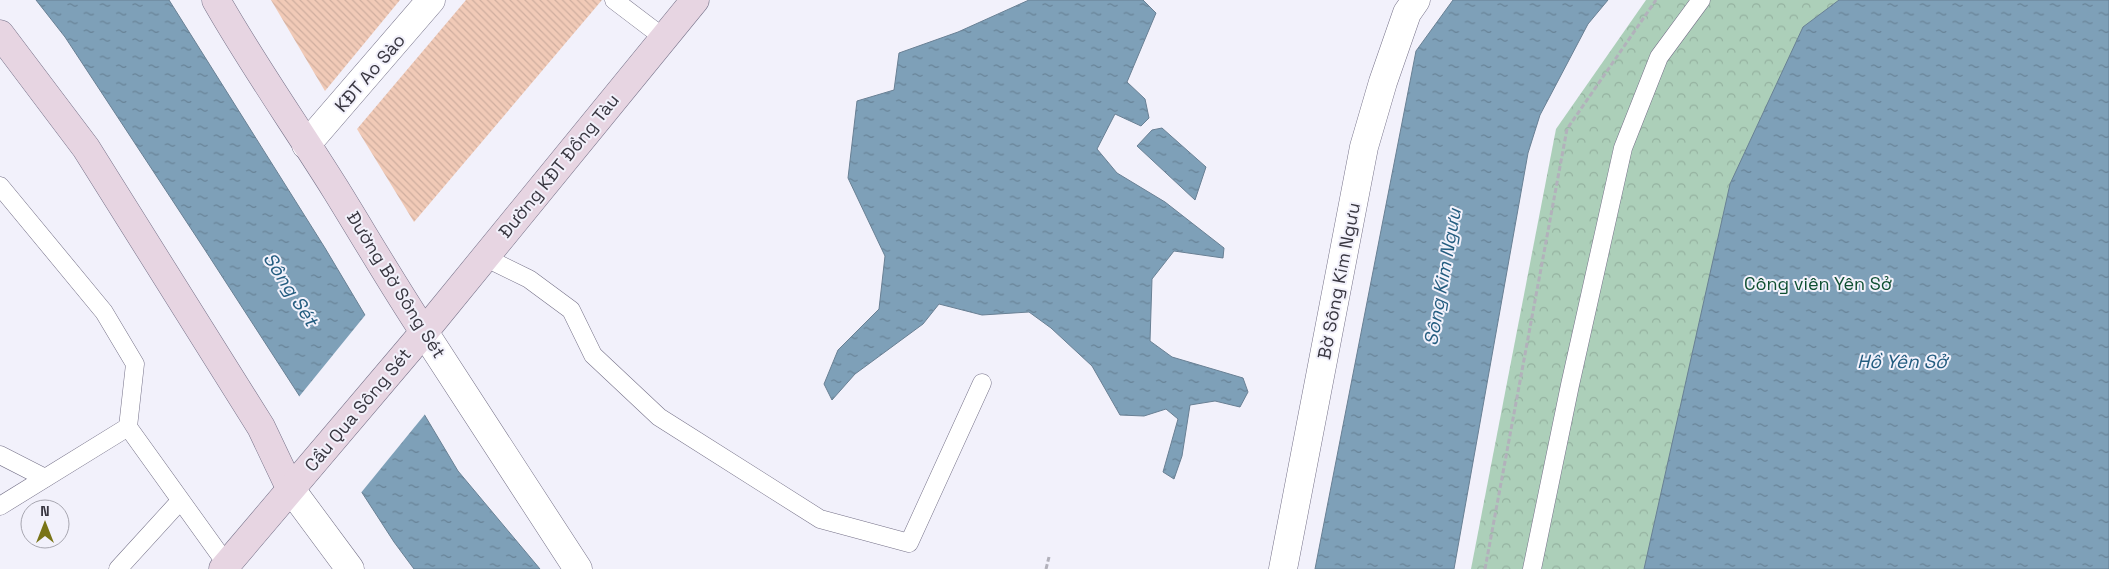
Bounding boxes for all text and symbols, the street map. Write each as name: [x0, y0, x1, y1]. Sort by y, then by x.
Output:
street label: KĐT Ao Sào: [329, 29, 410, 117]
street label: Đường KĐT Đồng Tàu: [493, 89, 624, 242]
street label: Bờ Sông Kim Ngưu: [1312, 201, 1365, 361]
water label: Sông Kim Ngưu: [1418, 205, 1467, 348]
street label: Đường Bờ Sông Sét: [342, 207, 451, 362]
water label: Sông Sét: [257, 248, 325, 333]
park label: Công viên Yên Sở: [1744, 272, 1892, 295]
street label: Cầu Qua Sông Sét: [299, 343, 416, 476]
water label: Hồ Yên Sở: [1857, 349, 1950, 374]
north arrow: [20, 499, 70, 549]
text: N: [40, 502, 50, 520]

